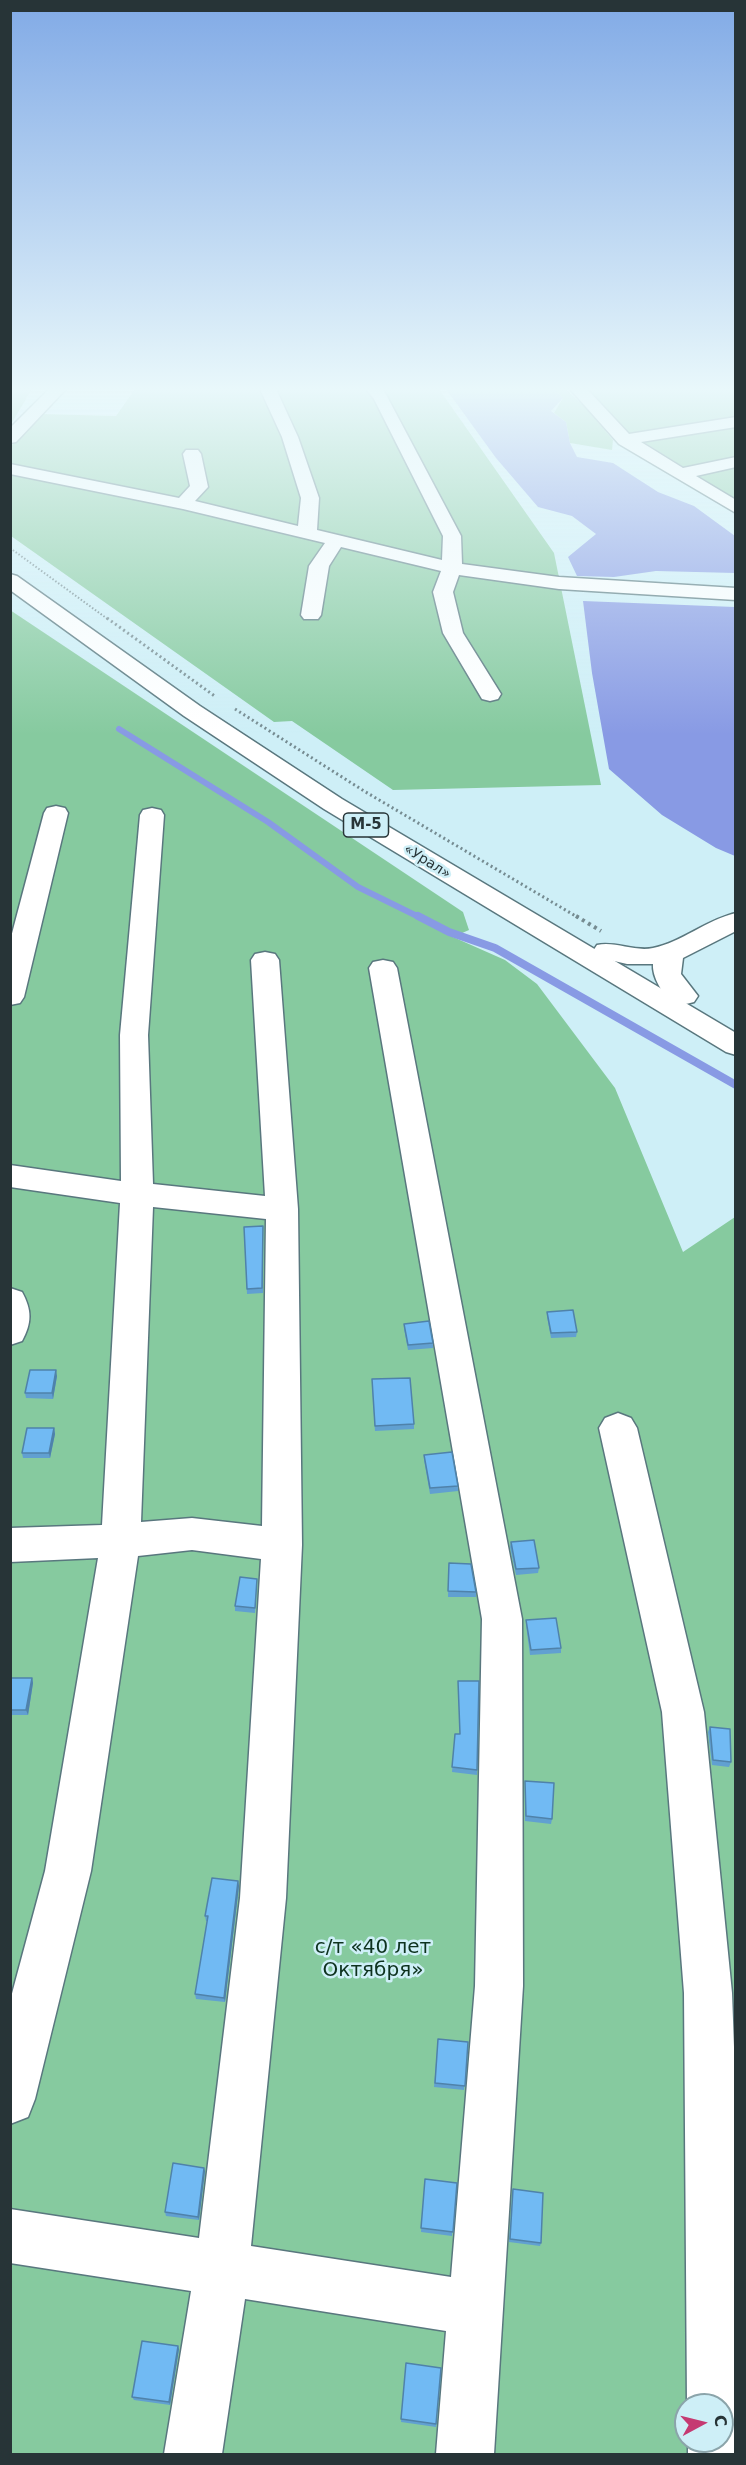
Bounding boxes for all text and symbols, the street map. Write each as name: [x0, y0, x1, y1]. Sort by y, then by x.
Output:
road number: М-5: [344, 813, 388, 837]
street label: «Урал»: [400, 841, 454, 883]
park label: с/т «40 лет Октября»: [315, 1936, 431, 1983]
north arrow: [674, 2393, 734, 2453]
text: С: [710, 2414, 731, 2428]

